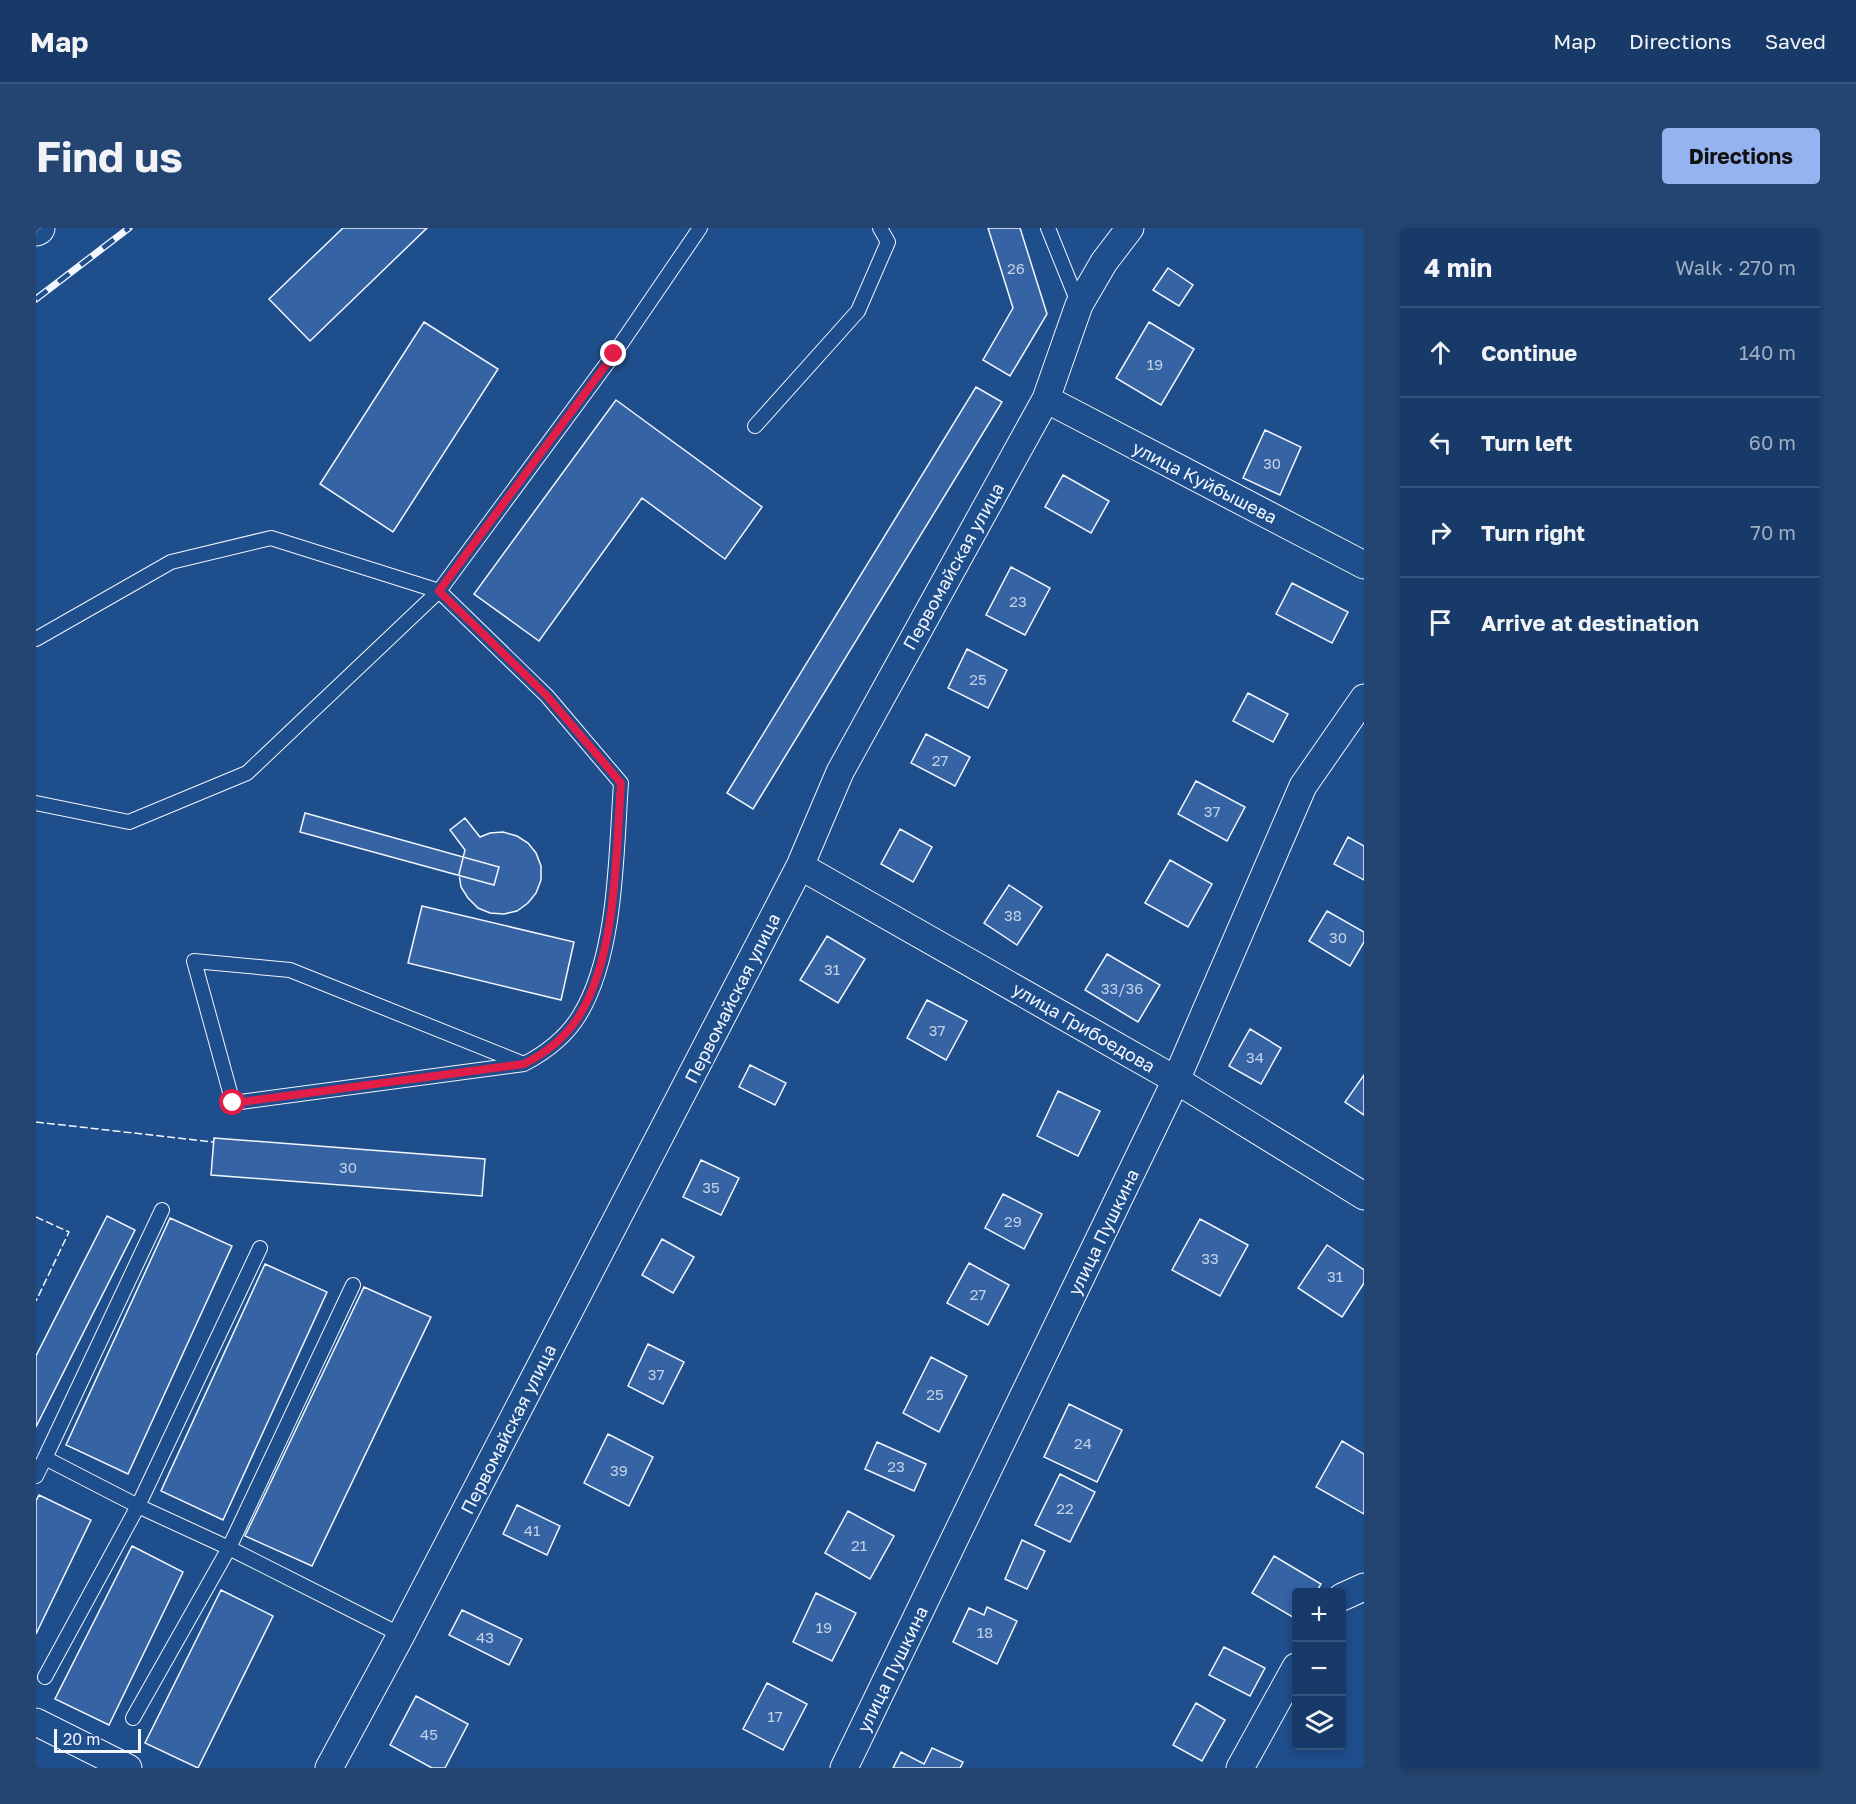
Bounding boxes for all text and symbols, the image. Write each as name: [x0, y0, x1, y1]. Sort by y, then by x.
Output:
text: Map: [30, 25, 88, 58]
text: Map: [1553, 28, 1596, 54]
text: Directions: [1629, 28, 1732, 54]
text: Saved: [1765, 28, 1826, 54]
button: Directions: [1662, 128, 1820, 184]
text: Find us: [36, 131, 183, 181]
text: 4 min: [1424, 252, 1492, 283]
text: Walk · 270 m: [1675, 255, 1796, 279]
house number: 26: [1007, 259, 1025, 277]
icon: ahead: [1424, 336, 1457, 369]
text: Continue: [1481, 339, 1577, 366]
route end: [600, 340, 626, 366]
text: 140 m: [1739, 340, 1796, 364]
house number: 19: [1147, 355, 1163, 373]
icon: left: [1424, 426, 1457, 459]
text: Turn left: [1481, 429, 1572, 456]
text: 60 m: [1749, 430, 1796, 454]
street label: улица Куйбышева: [1129, 436, 1281, 528]
house number: 30: [1263, 454, 1281, 472]
street label: Первомайская улица: [898, 479, 1008, 653]
icon: right: [1424, 516, 1457, 549]
text: Turn right: [1481, 519, 1585, 546]
text: 70 m: [1750, 520, 1796, 544]
house number: 23: [1009, 592, 1027, 610]
icon: arrive: [1424, 606, 1457, 639]
text: Arrive at destination: [1481, 609, 1699, 636]
house number: 25: [969, 670, 987, 688]
house number: 27: [932, 751, 948, 769]
house number: 37: [1204, 802, 1220, 820]
house number: 38: [1004, 906, 1022, 924]
street label: Первомайская улица: [680, 909, 784, 1087]
house number: 30: [1329, 928, 1347, 946]
house number: 31: [824, 960, 840, 978]
street label: улица Грибоедова: [1009, 977, 1159, 1077]
house number: 33/36: [1101, 979, 1143, 997]
house number: 37: [929, 1021, 945, 1039]
house number: 34: [1246, 1048, 1264, 1066]
route start: [219, 1089, 245, 1115]
house number: 30: [339, 1158, 357, 1176]
street label: улица Пушкина: [1063, 1165, 1143, 1299]
house number: 35: [702, 1178, 720, 1196]
house number: 29: [1004, 1212, 1022, 1230]
house number: 33: [1201, 1249, 1219, 1267]
house number: 31: [1327, 1267, 1343, 1285]
house number: 27: [970, 1285, 986, 1303]
street label: Первомайская улица: [456, 1340, 560, 1518]
house number: 37: [648, 1365, 664, 1383]
house number: 25: [926, 1385, 944, 1403]
house number: 24: [1074, 1434, 1092, 1452]
house number: 23: [887, 1457, 905, 1475]
house number: 39: [610, 1461, 628, 1479]
house number: 22: [1056, 1499, 1074, 1517]
house number: 41: [524, 1521, 540, 1539]
house number: 21: [851, 1536, 867, 1554]
map controls: [1292, 1588, 1346, 1750]
button: +: [1292, 1588, 1346, 1642]
street label: улица Пушкина: [852, 1602, 932, 1736]
house number: 19: [816, 1618, 832, 1636]
house number: 18: [977, 1623, 993, 1641]
house number: 43: [476, 1628, 494, 1646]
button: −: [1292, 1642, 1346, 1696]
button: layers: [1292, 1696, 1346, 1750]
house number: 17: [767, 1707, 783, 1725]
house number: 45: [420, 1725, 438, 1743]
scale bar: [54, 1726, 141, 1754]
text: 20 m: [63, 1729, 100, 1749]

